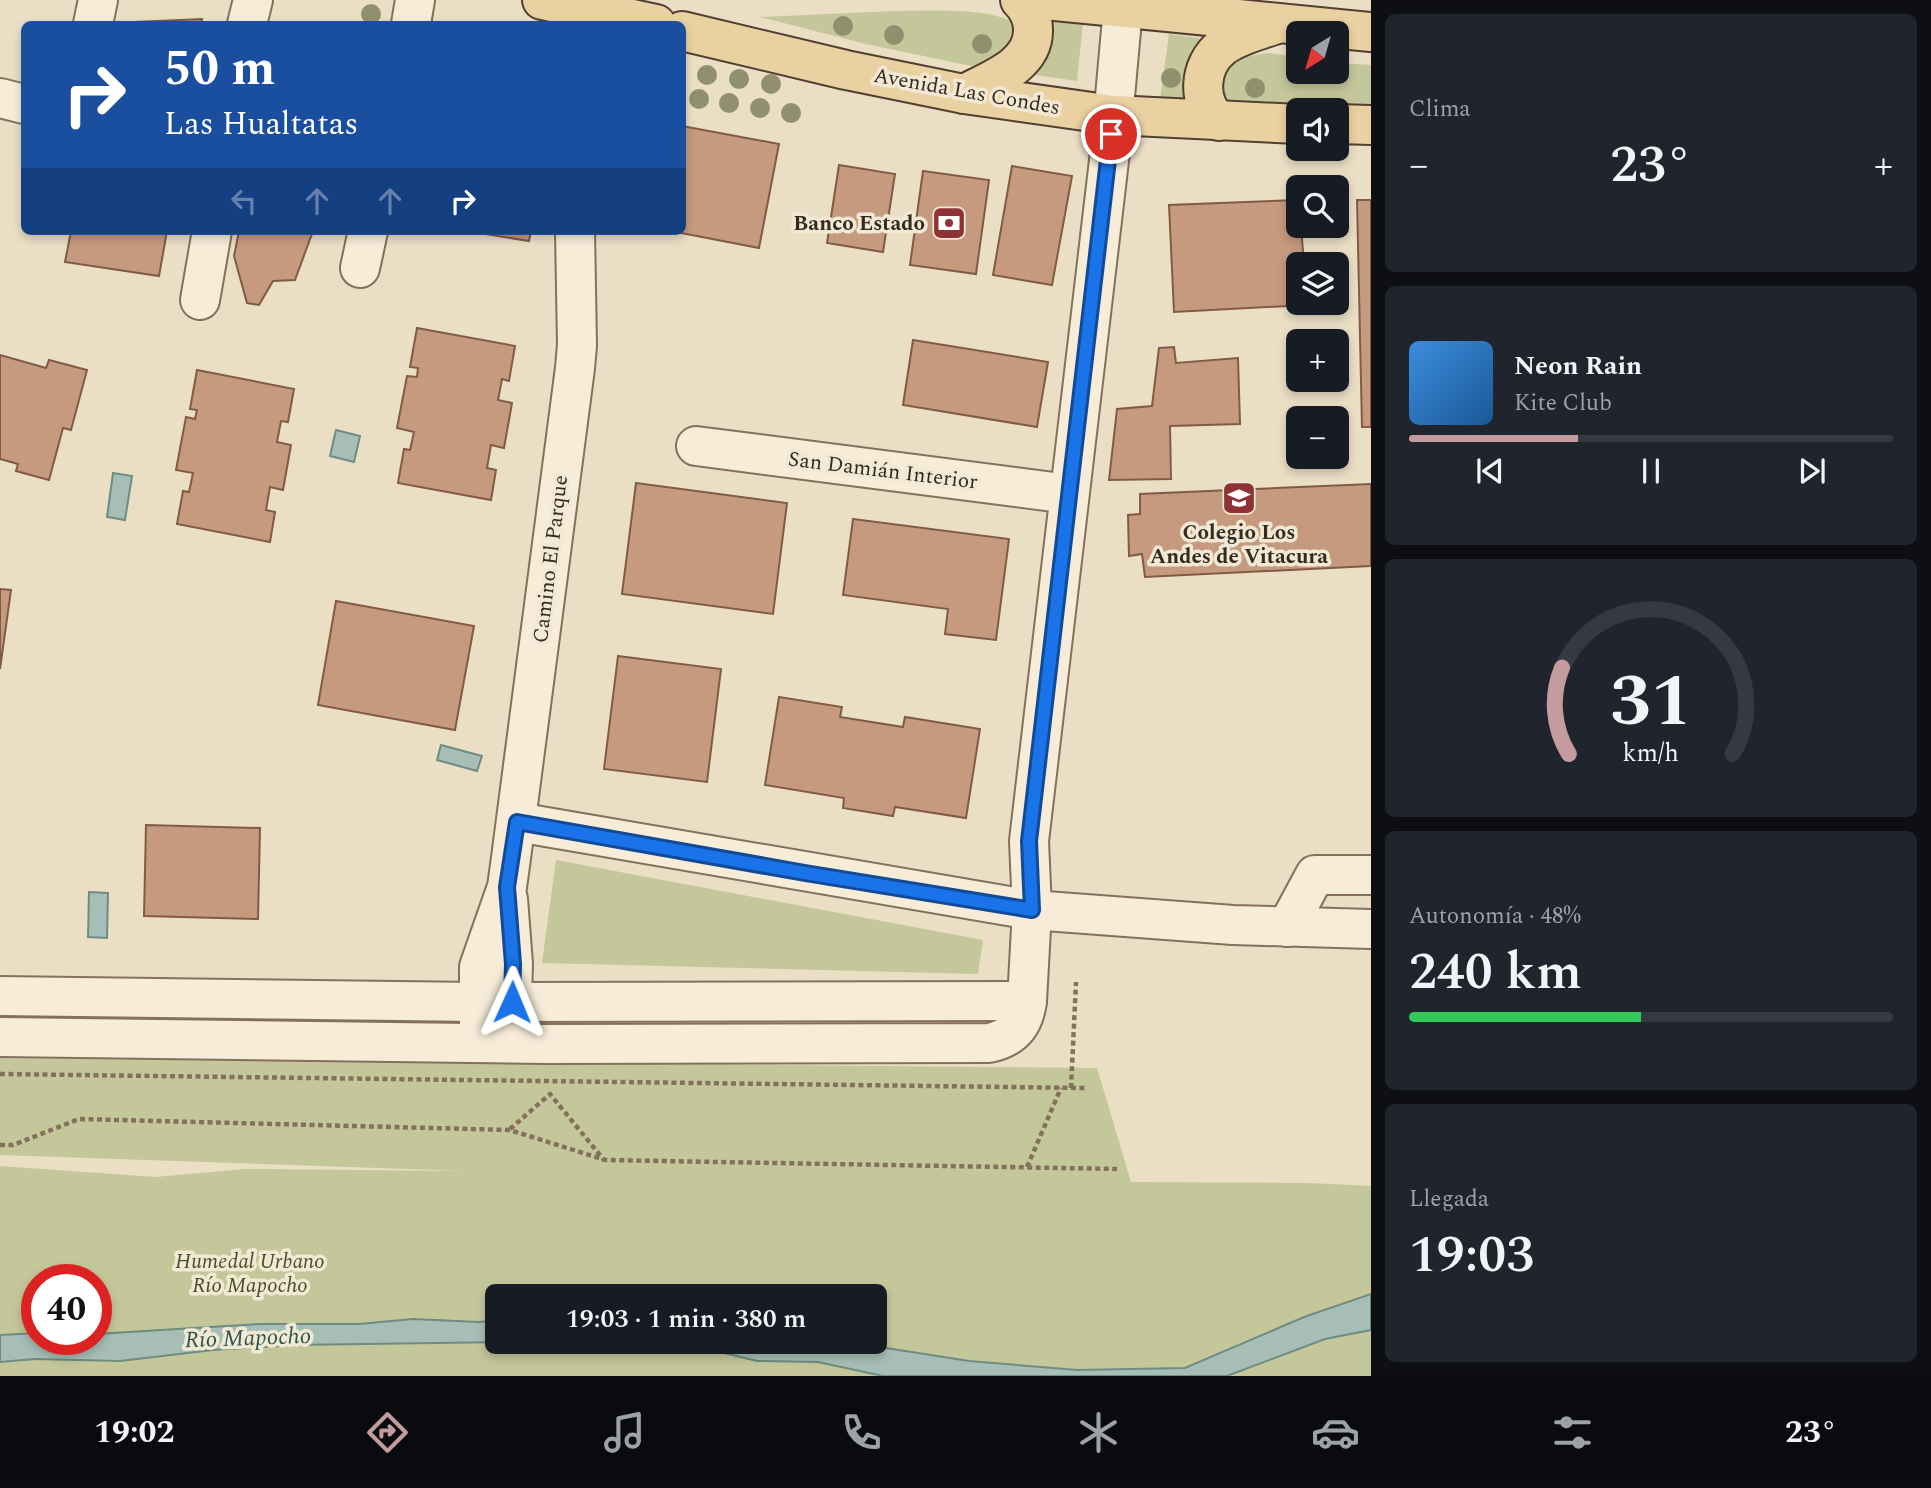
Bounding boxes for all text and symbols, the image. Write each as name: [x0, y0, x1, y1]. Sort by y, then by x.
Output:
north arrow: [1286, 21, 1349, 84]
map controls: [1286, 21, 1349, 469]
text: 50 m: [164, 32, 275, 107]
icon: right: [49, 49, 140, 140]
street label: Avenida Las Condes: [871, 60, 1063, 124]
text: Clima: [1409, 92, 1471, 127]
button: sound: [1286, 98, 1349, 161]
text: Las Hualtatas: [164, 100, 358, 149]
pin: [1081, 104, 1141, 164]
icon: arrive: [1092, 115, 1130, 153]
text: 23°: [1610, 126, 1692, 205]
text: −: [1409, 137, 1428, 195]
text: +: [1874, 137, 1893, 195]
button: search: [1286, 175, 1349, 238]
icon: left: [225, 182, 263, 220]
icon: ahead: [298, 182, 336, 220]
icon: ahead: [371, 182, 409, 220]
icon: right: [444, 182, 482, 220]
bank icon: Banco Estado: [930, 204, 968, 242]
place label: Banco Estado: [793, 208, 925, 240]
button: layers: [1286, 252, 1349, 315]
button: +: [1286, 329, 1349, 392]
text: Neon Rain: [1514, 346, 1642, 386]
text: Kite Club: [1514, 386, 1612, 421]
button: −: [1286, 406, 1349, 469]
street label: San Damián Interior: [786, 443, 979, 498]
icon: previous: [1471, 452, 1509, 490]
icon: pause: [1632, 452, 1670, 490]
icon: next: [1793, 452, 1831, 490]
street label: Camino El Parque: [525, 473, 577, 645]
school or university icon: Colegio Los Andes de Vitacura: [1220, 479, 1258, 517]
place label: Colegio Los Andes de Vitacura: [1150, 517, 1328, 573]
text: 31: [1610, 647, 1692, 758]
text: km/h: [1623, 735, 1679, 773]
text: Autonomía · 48%: [1409, 899, 1581, 934]
text: 240 km: [1409, 933, 1582, 1012]
position arrow: [475, 965, 549, 1039]
text: Llegada: [1409, 1182, 1489, 1217]
text: 19:03: [1409, 1216, 1534, 1295]
park label: Humedal Urbano Río Mapocho: [175, 1246, 325, 1302]
speed limit sign: 40: [21, 1264, 112, 1355]
text: 19:03 · 1 min · 380 m: [566, 1299, 806, 1339]
water label: Río Mapocho: [184, 1319, 312, 1358]
text: 19:02: [94, 1408, 174, 1457]
icon: directions: [363, 1408, 412, 1457]
icon: music: [600, 1408, 649, 1457]
icon: phone: [837, 1408, 886, 1457]
icon: climate: [1074, 1408, 1123, 1457]
icon: car: [1311, 1408, 1360, 1457]
icon: filters: [1548, 1408, 1597, 1457]
text: 23°: [1785, 1408, 1837, 1457]

